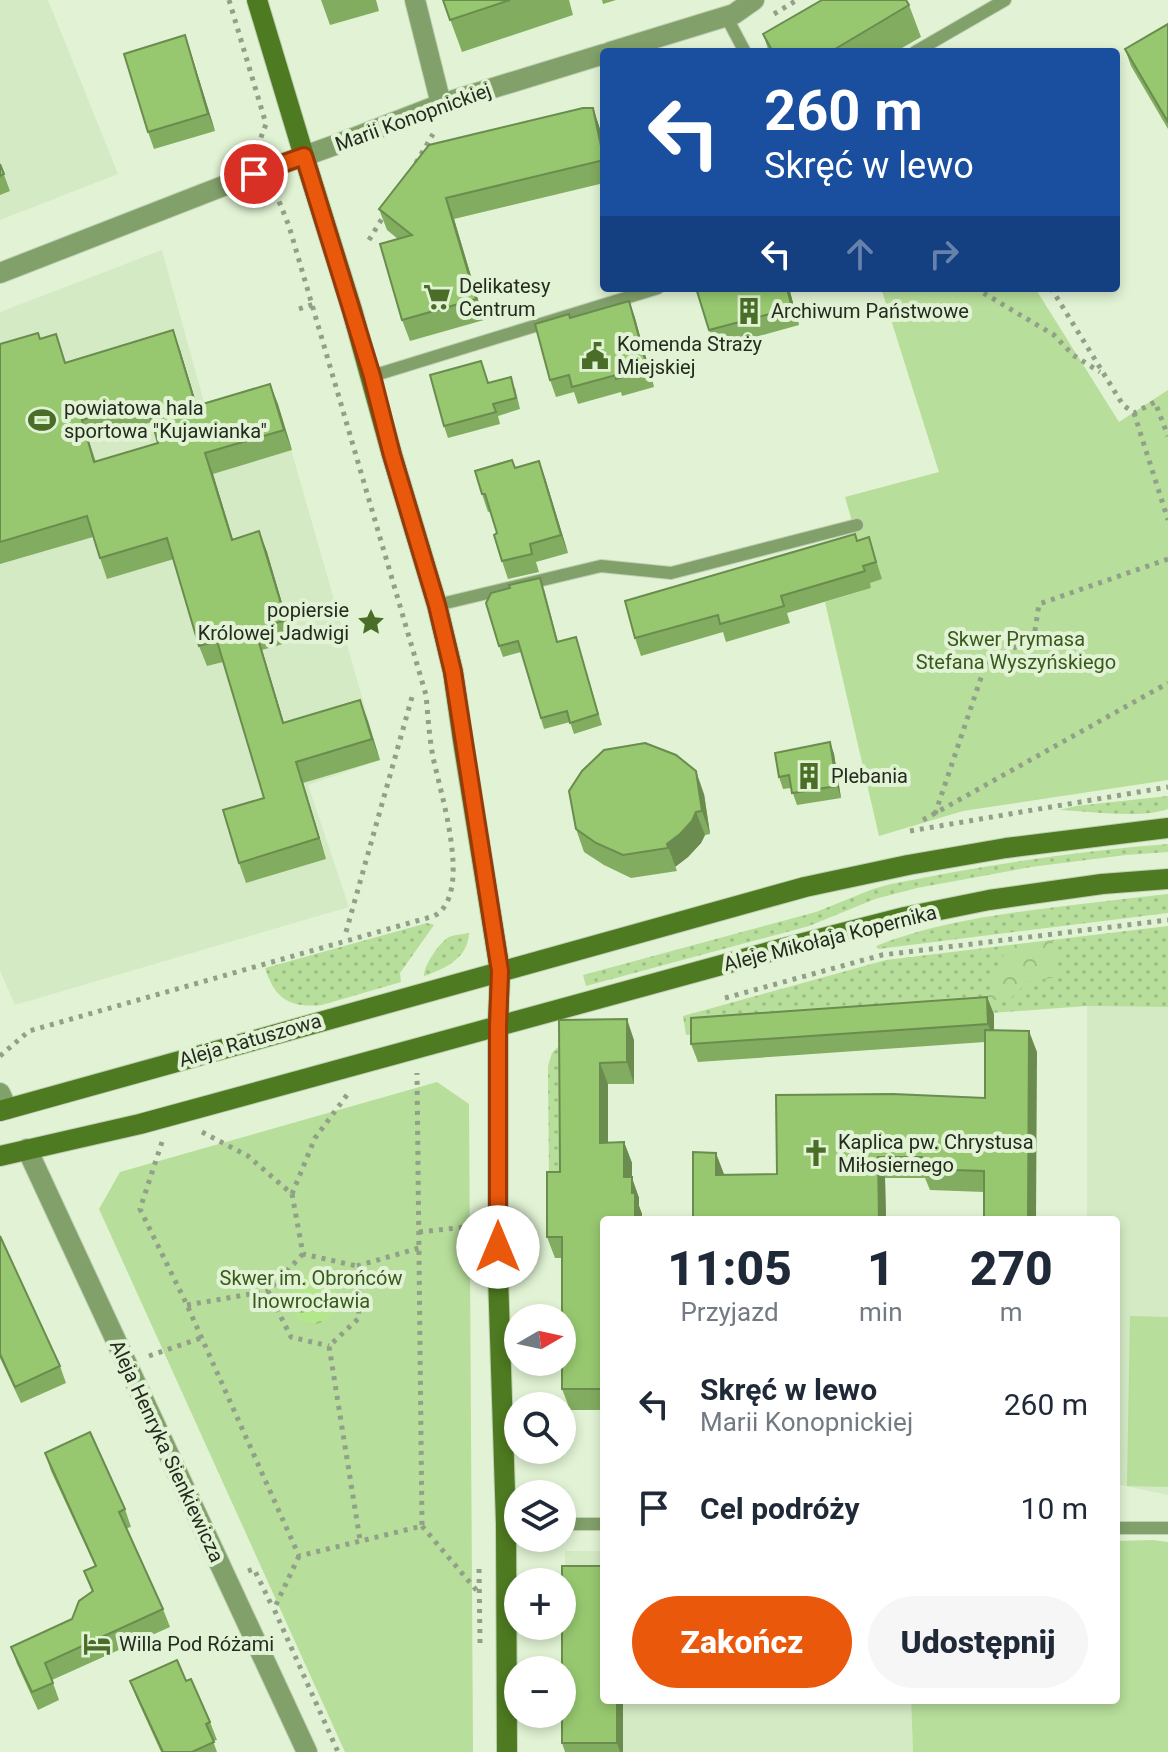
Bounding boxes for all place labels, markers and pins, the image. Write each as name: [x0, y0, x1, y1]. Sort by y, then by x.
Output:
pin: [220, 140, 288, 208]
place label: Delikatesy Centrum: [459, 274, 551, 321]
supermarket icon: Delikatesy Centrum: [422, 282, 452, 312]
building icon: Archiwum Państwowe: [734, 296, 764, 326]
place label: Archiwum Państwowe: [771, 299, 969, 323]
place label: Komenda Straży Miejskiej: [617, 332, 763, 379]
public building icon: Komenda Straży Miejskiej: [580, 341, 610, 371]
place label: powiatowa hala sportowa "Kujawianka": [64, 396, 267, 443]
sports icon: powiatowa hala sportowa "Kujawianka": [27, 405, 57, 435]
place label: popiersie Królowej Jadwigi: [198, 598, 349, 645]
place icon: popiersie Królowej Jadwigi: [356, 607, 386, 637]
building icon: Plebania: [794, 761, 824, 791]
place label: Plebania: [831, 764, 908, 788]
place label: Kaplica pw. Chrystusa Miłosiernego: [838, 1130, 1034, 1177]
church icon: Kaplica pw. Chrystusa Miłosiernego: [801, 1138, 831, 1168]
hotel icon: Willa Pod Różami: [82, 1629, 112, 1659]
place label: Willa Pod Różami: [119, 1632, 274, 1656]

